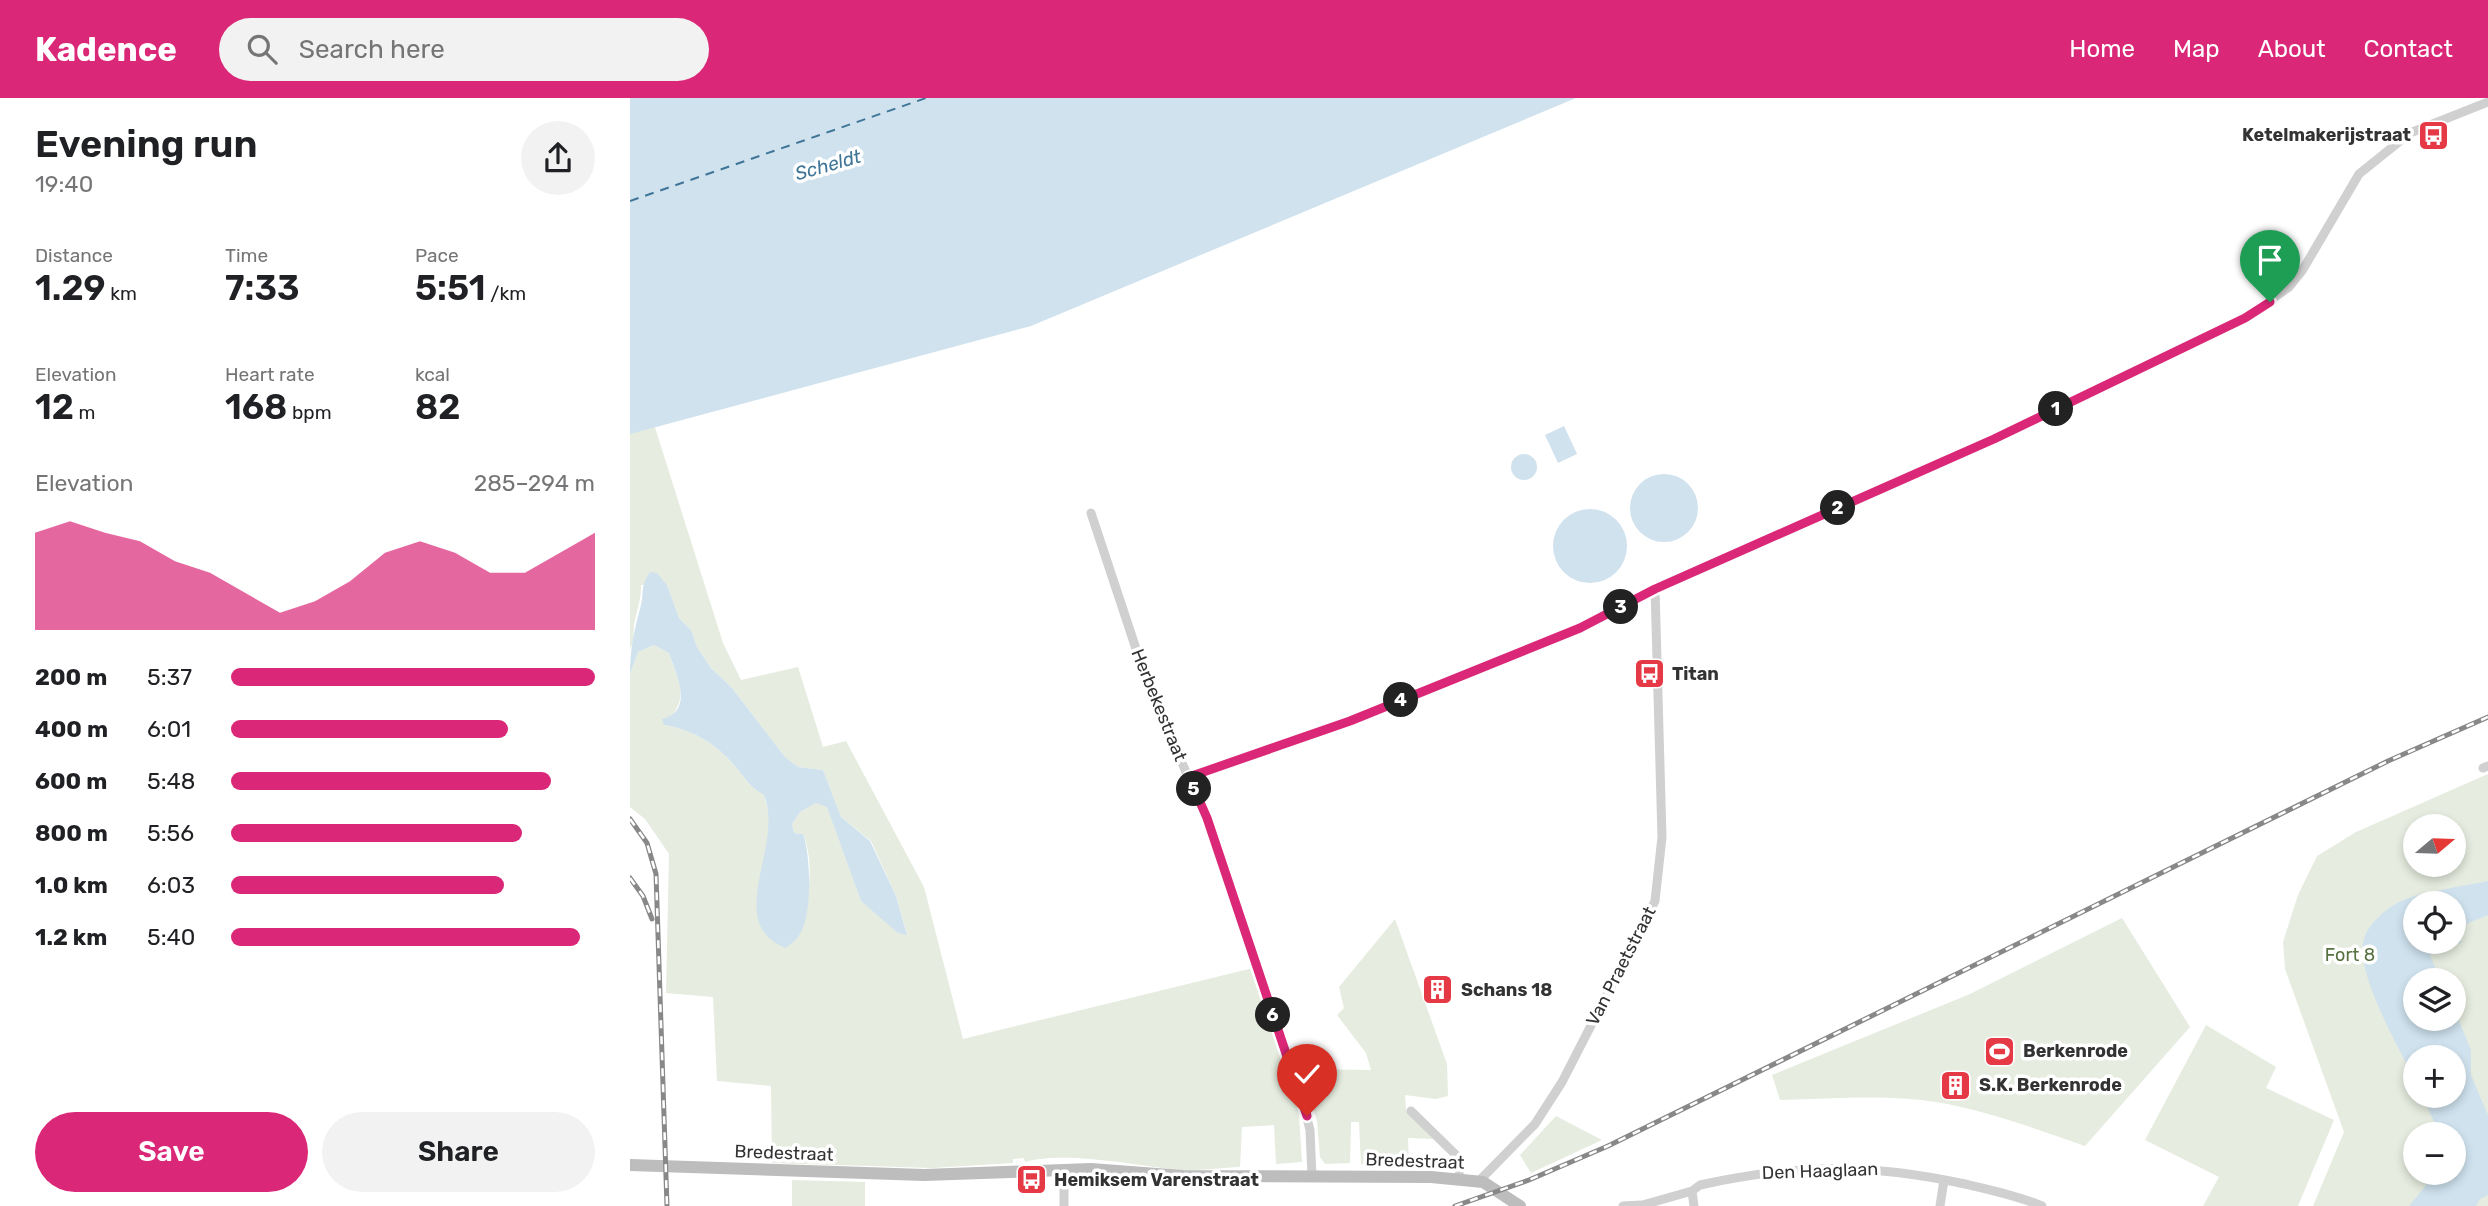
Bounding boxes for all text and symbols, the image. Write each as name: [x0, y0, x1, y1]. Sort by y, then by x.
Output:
search box: [219, 18, 709, 81]
text: Kadence: [35, 30, 177, 69]
icon: search: [243, 30, 281, 68]
text: Search here: [299, 34, 445, 65]
text: Home: [2069, 35, 2135, 63]
text: Map: [2173, 35, 2220, 63]
text: About: [2258, 35, 2326, 63]
text: Contact: [2364, 35, 2453, 63]
bus stop icon: Ketelmakerijstraat: [2417, 118, 2451, 152]
text: Evening run: [35, 121, 258, 167]
button: share: [521, 121, 595, 195]
place label: Ketelmakerijstraat: [2242, 124, 2411, 146]
water label: Scheldt: [792, 144, 864, 185]
text: 19:40: [35, 170, 93, 198]
pin: [2240, 230, 2300, 302]
icon: arrive: [2251, 241, 2289, 279]
text: Distance: [35, 244, 113, 267]
text: Time: [225, 244, 268, 267]
text: Pace: [415, 244, 459, 267]
text: 1.29: [35, 267, 106, 309]
text: 7:33: [225, 267, 300, 309]
text: 5:51: [415, 267, 486, 309]
text: km: [106, 282, 137, 305]
text: /km: [486, 282, 526, 305]
text: Elevation: [35, 363, 116, 386]
text: Heart rate: [225, 363, 315, 386]
text: kcal: [415, 363, 450, 386]
text: 12: [35, 386, 74, 428]
text: 168: [225, 386, 287, 428]
text: 82: [415, 386, 461, 428]
pin: 1: [2038, 392, 2074, 426]
text: 1: [2051, 397, 2060, 420]
text: m: [74, 401, 96, 424]
text: bpm: [287, 401, 332, 424]
text: Elevation: [35, 469, 134, 497]
text: 285–294 m: [474, 469, 595, 497]
pin: 2: [1820, 490, 1856, 526]
text: 2: [1831, 496, 1844, 519]
pin: 3: [1604, 589, 1639, 624]
text: 3: [1614, 595, 1627, 618]
street label: Herbekestraat: [1126, 646, 1192, 764]
bus stop icon: Titan: [1632, 657, 1666, 691]
text: 200 m: [35, 663, 107, 691]
text: 5:37: [147, 663, 192, 691]
place label: Titan: [1672, 663, 1719, 685]
pin: 4: [1384, 682, 1418, 718]
text: 4: [1394, 688, 1407, 711]
text: 400 m: [35, 715, 108, 743]
text: 6:01: [147, 715, 191, 743]
text: 600 m: [35, 767, 107, 795]
text: 5:48: [147, 767, 195, 795]
pin: 5: [1176, 772, 1212, 806]
text: 5: [1187, 777, 1200, 800]
north arrow: [2403, 814, 2466, 877]
map controls: [2403, 814, 2466, 1185]
text: 800 m: [35, 819, 108, 847]
text: 5:56: [147, 819, 194, 847]
text: 1.0 km: [35, 871, 108, 899]
text: 6:03: [147, 871, 195, 899]
button: locate: [2403, 891, 2466, 954]
street label: Van Praetstraat: [1581, 903, 1661, 1029]
text: 1.2 km: [35, 923, 107, 951]
text: 5:40: [147, 923, 195, 951]
park label: Fort 8: [2325, 944, 2375, 966]
button: layers: [2403, 968, 2466, 1031]
building icon: Schans 18: [1421, 973, 1455, 1007]
place label: Schans 18: [1461, 979, 1552, 1001]
pin: 6: [1256, 998, 1290, 1032]
text: 6: [1266, 1003, 1279, 1026]
sports icon: Berkenrode: [1983, 1034, 2017, 1068]
place label: Berkenrode: [2023, 1040, 2128, 1062]
pin: [1277, 1044, 1337, 1116]
button: +: [2403, 1045, 2466, 1108]
icon: check: [1288, 1055, 1326, 1093]
building icon: S.K. Berkenrode: [1939, 1068, 1973, 1102]
place label: S.K. Berkenrode: [1979, 1074, 2122, 1096]
button: Save: [35, 1112, 308, 1192]
button: Share: [322, 1112, 595, 1192]
button: −: [2403, 1122, 2466, 1185]
street label: Bredestraat: [734, 1140, 834, 1166]
street label: Bredestraat: [1365, 1148, 1465, 1174]
street label: Den Haaglaan: [1761, 1158, 1879, 1184]
bus stop icon: Hemiksem Varenstraat: [1014, 1163, 1048, 1197]
place label: Hemiksem Varenstraat: [1054, 1169, 1259, 1191]

